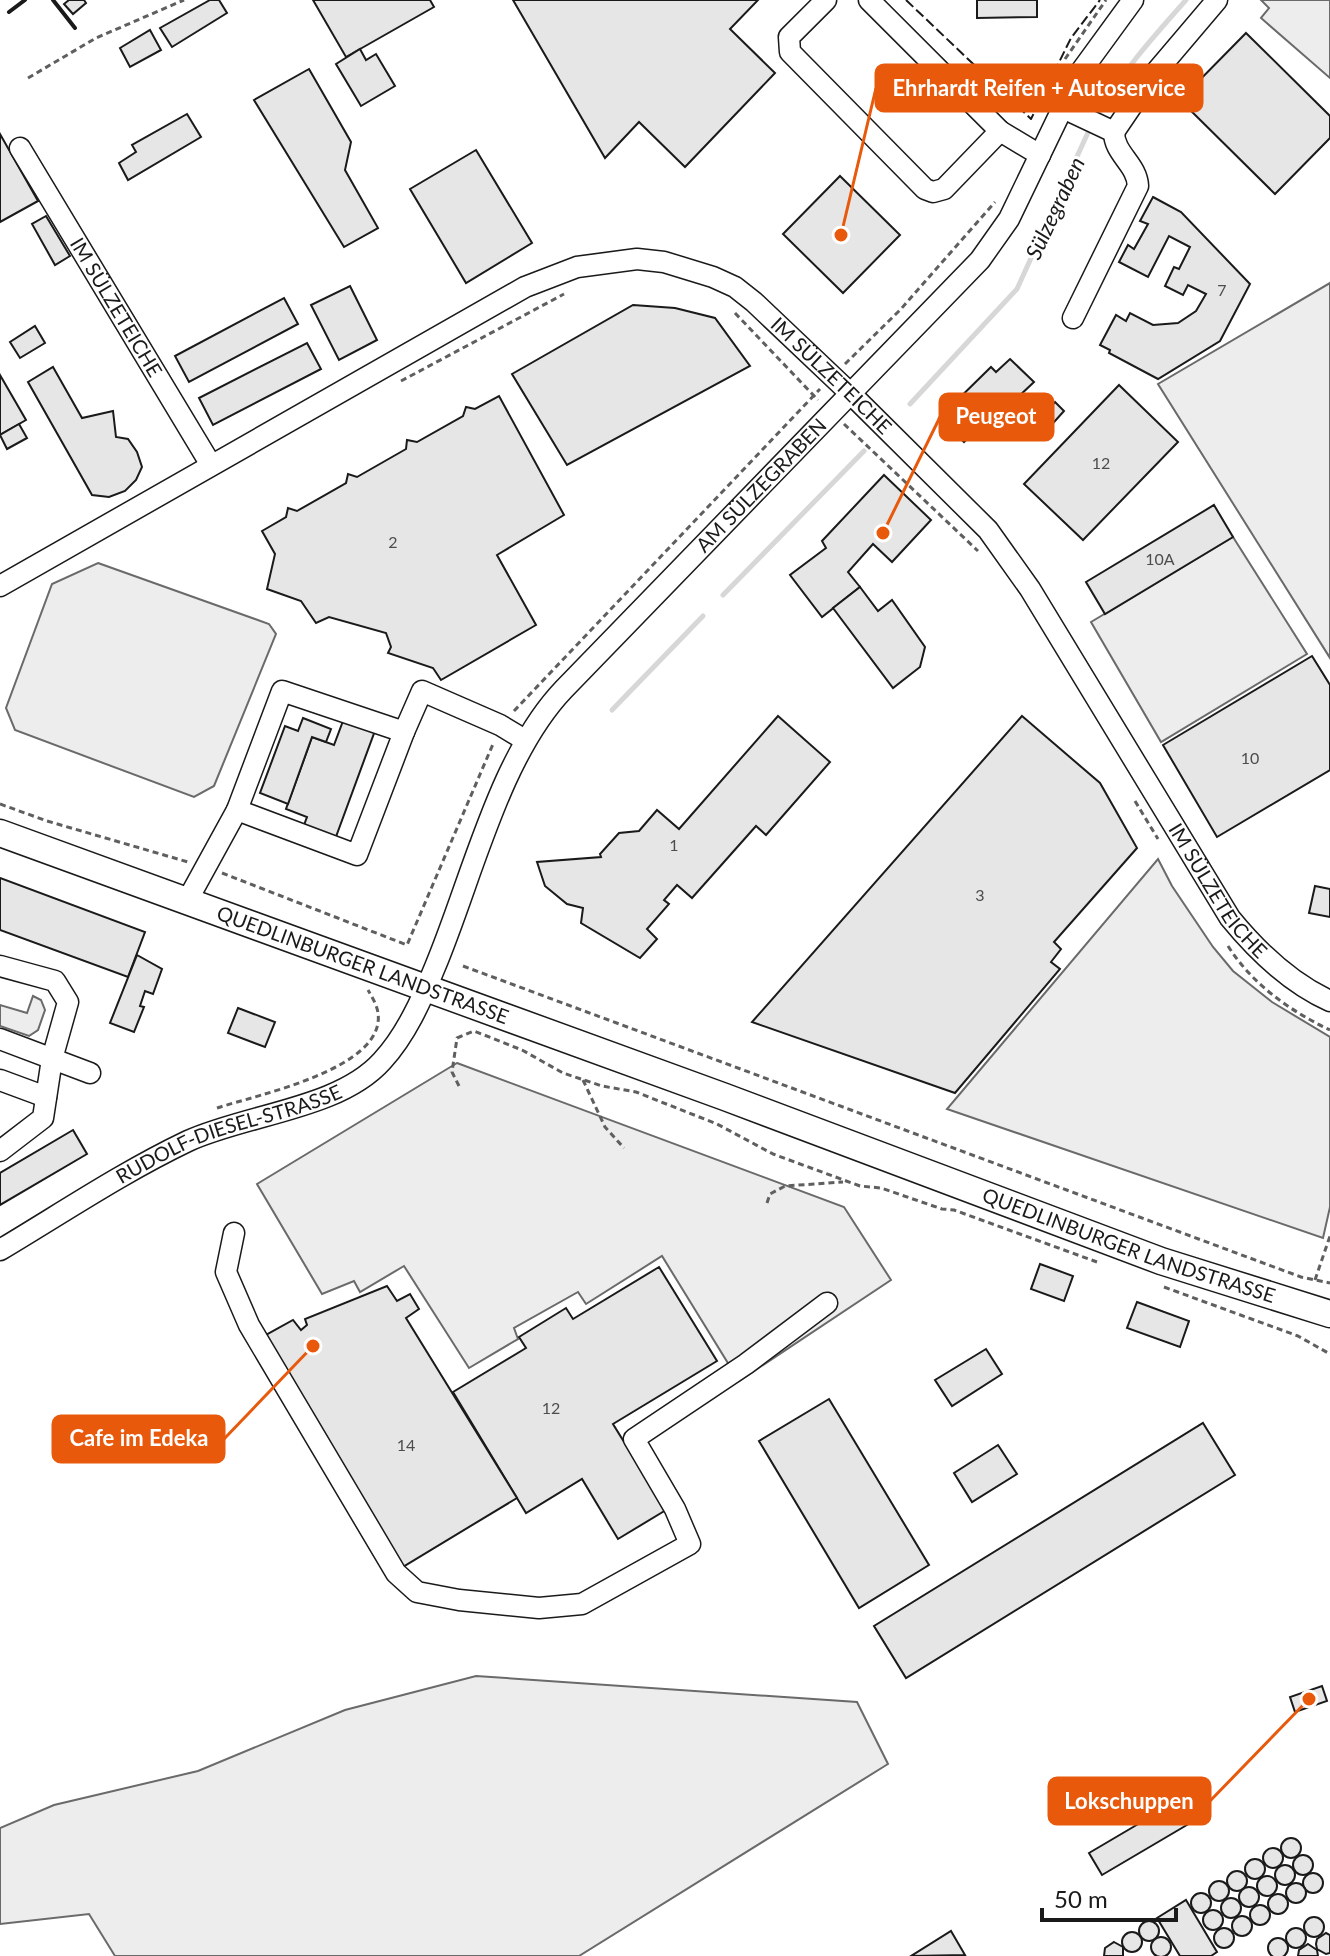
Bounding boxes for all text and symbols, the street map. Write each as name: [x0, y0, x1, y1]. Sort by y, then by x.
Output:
callout: Ehrhardt Reifen + Autoservice: [876, 65, 1202, 111]
text: Ehrhardt Reifen + Autoservice: [892, 74, 1186, 101]
water label: Sülzegraben: [1019, 152, 1090, 263]
street label: IM SÜLZETEICHE: [66, 233, 168, 381]
house number: 7: [1217, 280, 1227, 299]
street label: IM SÜLZETEICHE: [767, 312, 897, 439]
callout: Peugeot: [940, 394, 1053, 440]
text: Peugeot: [955, 402, 1037, 429]
street label: AM SÜLZEGRABEN: [691, 413, 831, 557]
house number: 12: [1092, 453, 1110, 472]
house number: 2: [388, 532, 398, 551]
house number: 10A: [1145, 549, 1175, 568]
house number: 10: [1241, 748, 1259, 767]
street label: IM SÜLZETEICHE: [1164, 819, 1273, 962]
house number: 1: [669, 835, 679, 854]
house number: 3: [975, 885, 985, 904]
street label: QUEDLINBURGER LANDSTRASSE: [214, 900, 512, 1028]
street label: RUDOLF-DIESEL-STRASSE: [111, 1079, 345, 1188]
street label: QUEDLINBURGER LANDSTRASSE: [979, 1182, 1279, 1307]
house number: 12: [542, 1398, 560, 1417]
callout: Cafe im Edeka: [53, 1416, 224, 1462]
text: Cafe im Edeka: [70, 1424, 208, 1451]
house number: 14: [397, 1435, 415, 1454]
callout: Lokschuppen: [1049, 1778, 1210, 1824]
text: Lokschuppen: [1064, 1787, 1194, 1814]
scale bar: [1042, 1872, 1176, 1922]
text: 50 m: [1054, 1884, 1108, 1913]

